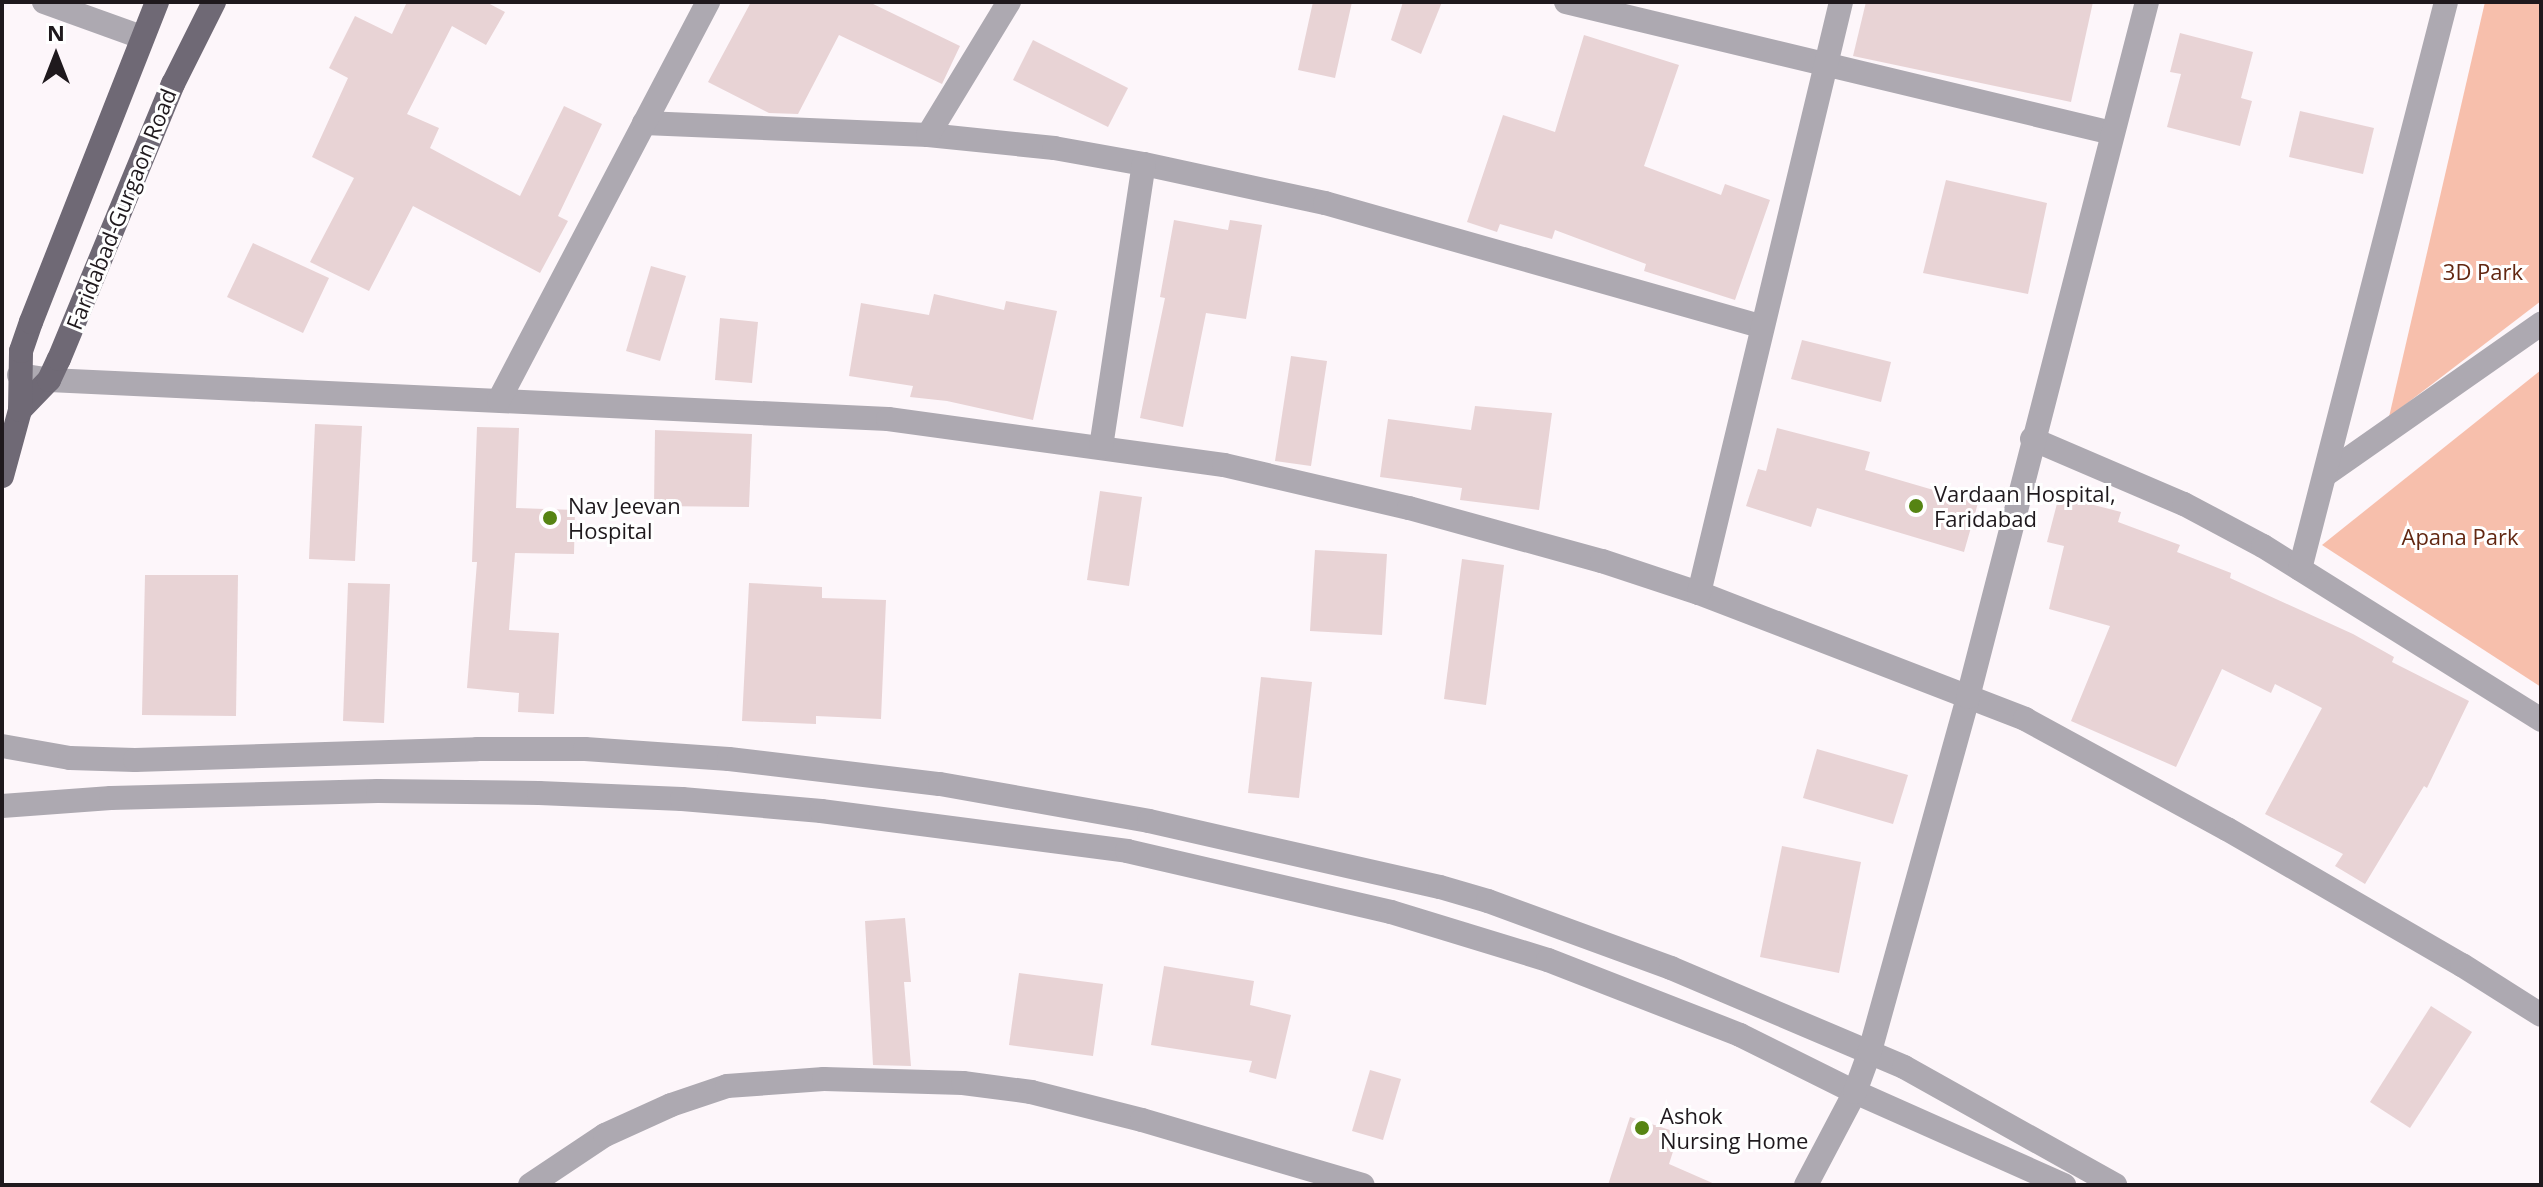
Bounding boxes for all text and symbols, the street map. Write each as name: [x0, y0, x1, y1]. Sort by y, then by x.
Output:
north arrow: [16, 16, 96, 96]
text: N: [47, 17, 65, 47]
street label: Faridabad-Gurgaon Road: [61, 85, 181, 333]
park label: 3D Park: [2443, 259, 2523, 285]
place label: Vardaan Hospital, Faridabad: [1934, 480, 2116, 532]
place label: Nav Jeevan Hospital: [568, 492, 681, 544]
marker: Vardaan Hospital, Faridabad: [1905, 495, 1927, 517]
marker: Nav Jeevan Hospital: [539, 507, 561, 529]
park label: Apana Park: [2401, 524, 2519, 550]
place label: Ashok Nursing Home: [1660, 1102, 1808, 1154]
marker: Ashok Nursing Home: [1631, 1117, 1653, 1139]

